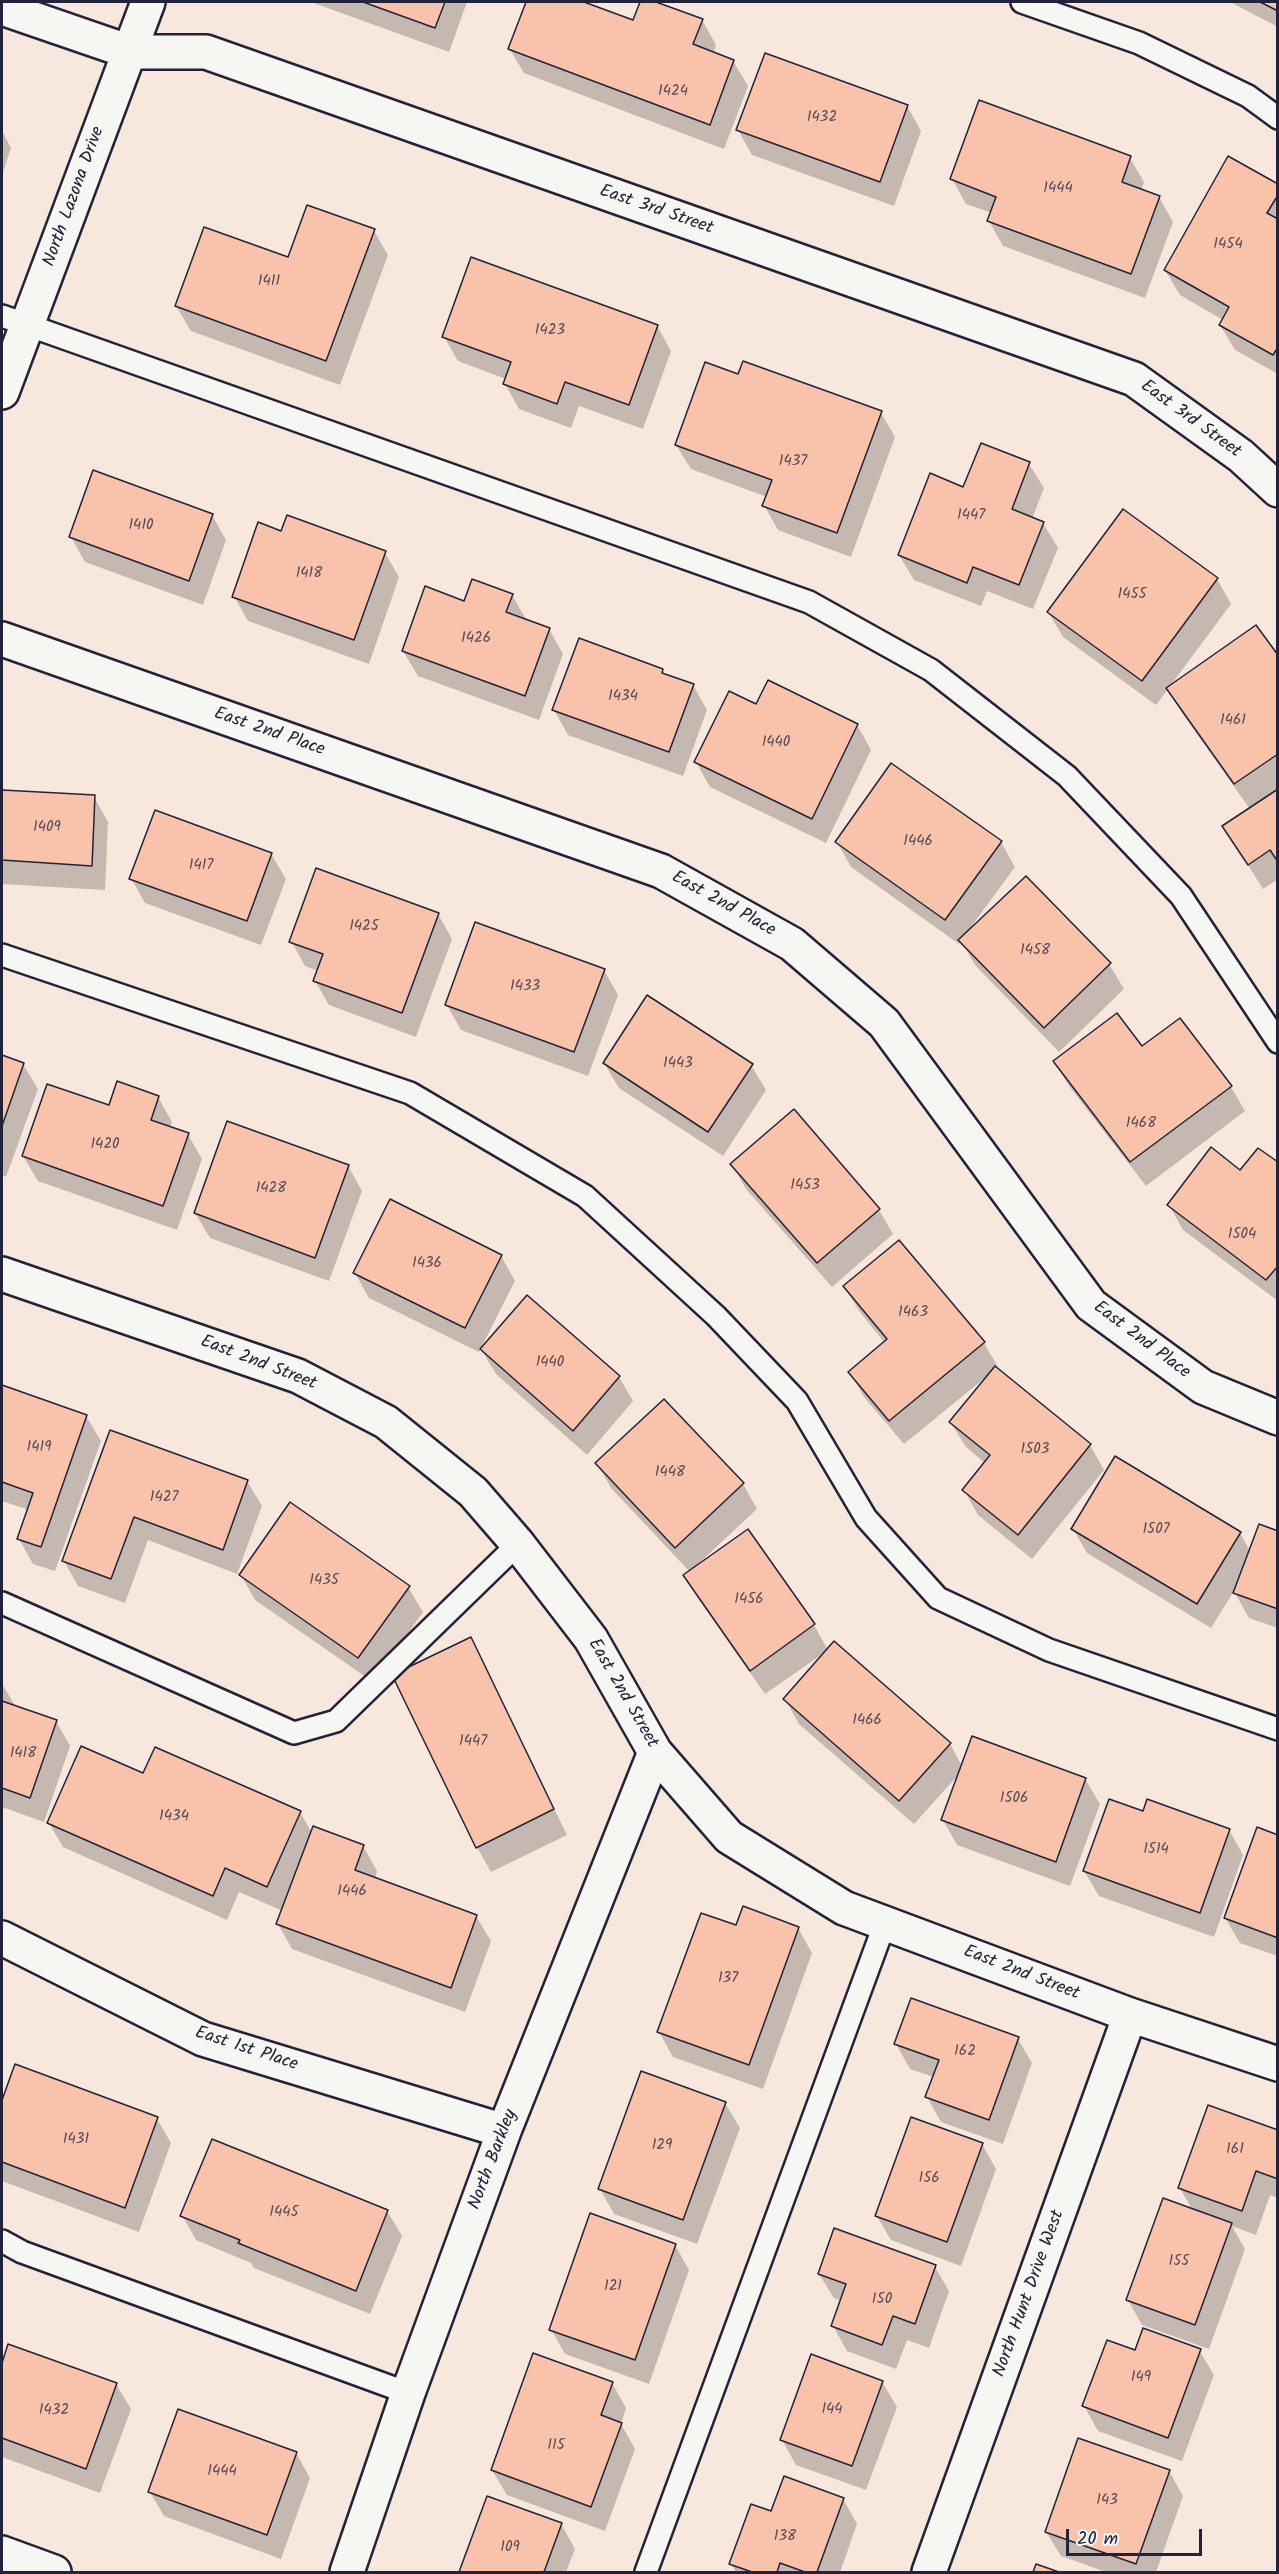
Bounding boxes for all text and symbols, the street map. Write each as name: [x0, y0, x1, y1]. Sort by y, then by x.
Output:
house number: 1424: [658, 83, 688, 101]
house number: 1432: [807, 109, 837, 127]
street label: North Lazona Drive: [40, 124, 110, 270]
house number: 1444: [1043, 180, 1073, 198]
street label: East 3rd Street: [596, 181, 716, 241]
house number: 1454: [1213, 236, 1243, 254]
house number: 1411: [258, 273, 280, 291]
house number: 1423: [535, 322, 565, 340]
street label: East 3rd Street: [1136, 376, 1244, 464]
house number: 1437: [779, 453, 807, 471]
house number: 1447: [957, 507, 985, 525]
house number: 1410: [128, 517, 154, 535]
house number: 1418: [296, 565, 322, 583]
house number: 1455: [1117, 586, 1147, 604]
house number: 1426: [461, 630, 491, 648]
house number: 1434: [608, 688, 638, 706]
street label: East 2nd Place: [211, 704, 327, 762]
house number: 1461: [1220, 712, 1246, 730]
house number: 1440: [762, 734, 790, 752]
house number: 1409: [33, 819, 61, 837]
house number: 1446: [903, 833, 933, 851]
house number: 1417: [189, 857, 213, 875]
street label: East 2nd Place: [667, 867, 779, 943]
house number: 1425: [349, 918, 379, 936]
house number: 1458: [1020, 942, 1050, 960]
house number: 1433: [510, 978, 540, 996]
house number: 1443: [663, 1055, 693, 1073]
house number: 1468: [1126, 1115, 1156, 1133]
house number: 1420: [90, 1136, 120, 1154]
house number: 1453: [790, 1177, 820, 1195]
house number: 1428: [256, 1180, 286, 1198]
house number: 1504: [1228, 1226, 1256, 1244]
house number: 1436: [412, 1255, 442, 1273]
street label: East 2nd Place: [1088, 1298, 1194, 1384]
house number: 1463: [898, 1304, 928, 1322]
street label: East 2nd Street: [197, 1332, 319, 1396]
house number: 1440: [536, 1354, 564, 1372]
house number: 1419: [26, 1439, 52, 1457]
house number: 1503: [1021, 1441, 1049, 1459]
house number: 1448: [655, 1464, 685, 1482]
house number: 1427: [150, 1489, 178, 1507]
house number: 1507: [1142, 1521, 1170, 1539]
house number: 1435: [309, 1572, 339, 1590]
house number: 1456: [734, 1591, 764, 1609]
street label: East 2nd Street: [582, 1635, 662, 1753]
house number: 1466: [852, 1712, 882, 1730]
house number: 1447: [459, 1733, 487, 1751]
house number: 1418: [10, 1745, 36, 1763]
house number: 1506: [1000, 1790, 1028, 1808]
house number: 1434: [159, 1808, 189, 1826]
house number: 1514: [1143, 1841, 1169, 1859]
house number: 1446: [337, 1883, 367, 1901]
street label: East 2nd Street: [960, 1942, 1082, 2006]
house number: 137: [718, 1970, 738, 1988]
street label: East 1st Place: [192, 2023, 300, 2077]
house number: 162: [954, 2043, 976, 2061]
street label: North Barkley: [465, 2107, 523, 2213]
house number: 1431: [63, 2131, 89, 2149]
house number: 129: [652, 2137, 672, 2155]
house number: 161: [1226, 2141, 1244, 2159]
house number: 156: [918, 2170, 940, 2188]
house number: 1445: [269, 2204, 299, 2222]
street label: North Hunt Drive West: [990, 2208, 1070, 2380]
house number: 155: [1169, 2253, 1189, 2271]
house number: 121: [604, 2278, 622, 2296]
house number: 150: [872, 2291, 892, 2309]
house number: 149: [1131, 2369, 1151, 2387]
house number: 144: [821, 2401, 843, 2419]
house number: 1432: [39, 2402, 69, 2420]
house number: 115: [547, 2437, 565, 2455]
house number: 1444: [207, 2463, 237, 2481]
house number: 143: [1096, 2492, 1118, 2510]
scale bar: [1069, 2517, 1206, 2555]
text: 20 m: [1077, 2525, 1118, 2554]
house number: 138: [774, 2528, 796, 2546]
house number: 109: [500, 2539, 520, 2557]

